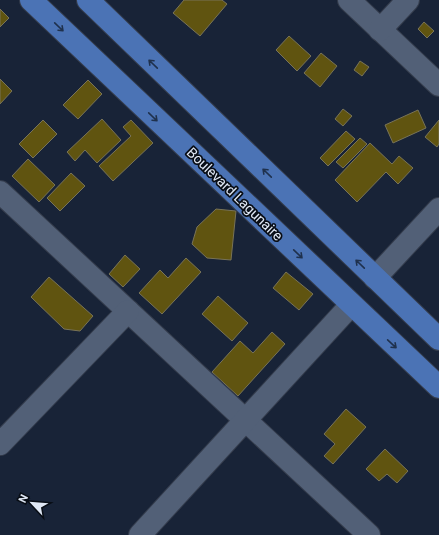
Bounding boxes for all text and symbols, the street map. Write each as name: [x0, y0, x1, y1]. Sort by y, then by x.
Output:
one-way arrow: [54, 22, 64, 32]
one-way arrow: [148, 59, 158, 68]
one-way arrow: [148, 112, 158, 121]
street label: Boulevard Lagunaire: [184, 144, 286, 244]
one-way arrow: [262, 169, 272, 178]
one-way arrow: [293, 250, 303, 259]
one-way arrow: [355, 259, 365, 269]
one-way arrow: [387, 339, 397, 348]
north arrow: [12, 483, 52, 523]
text: N: [16, 492, 31, 505]

